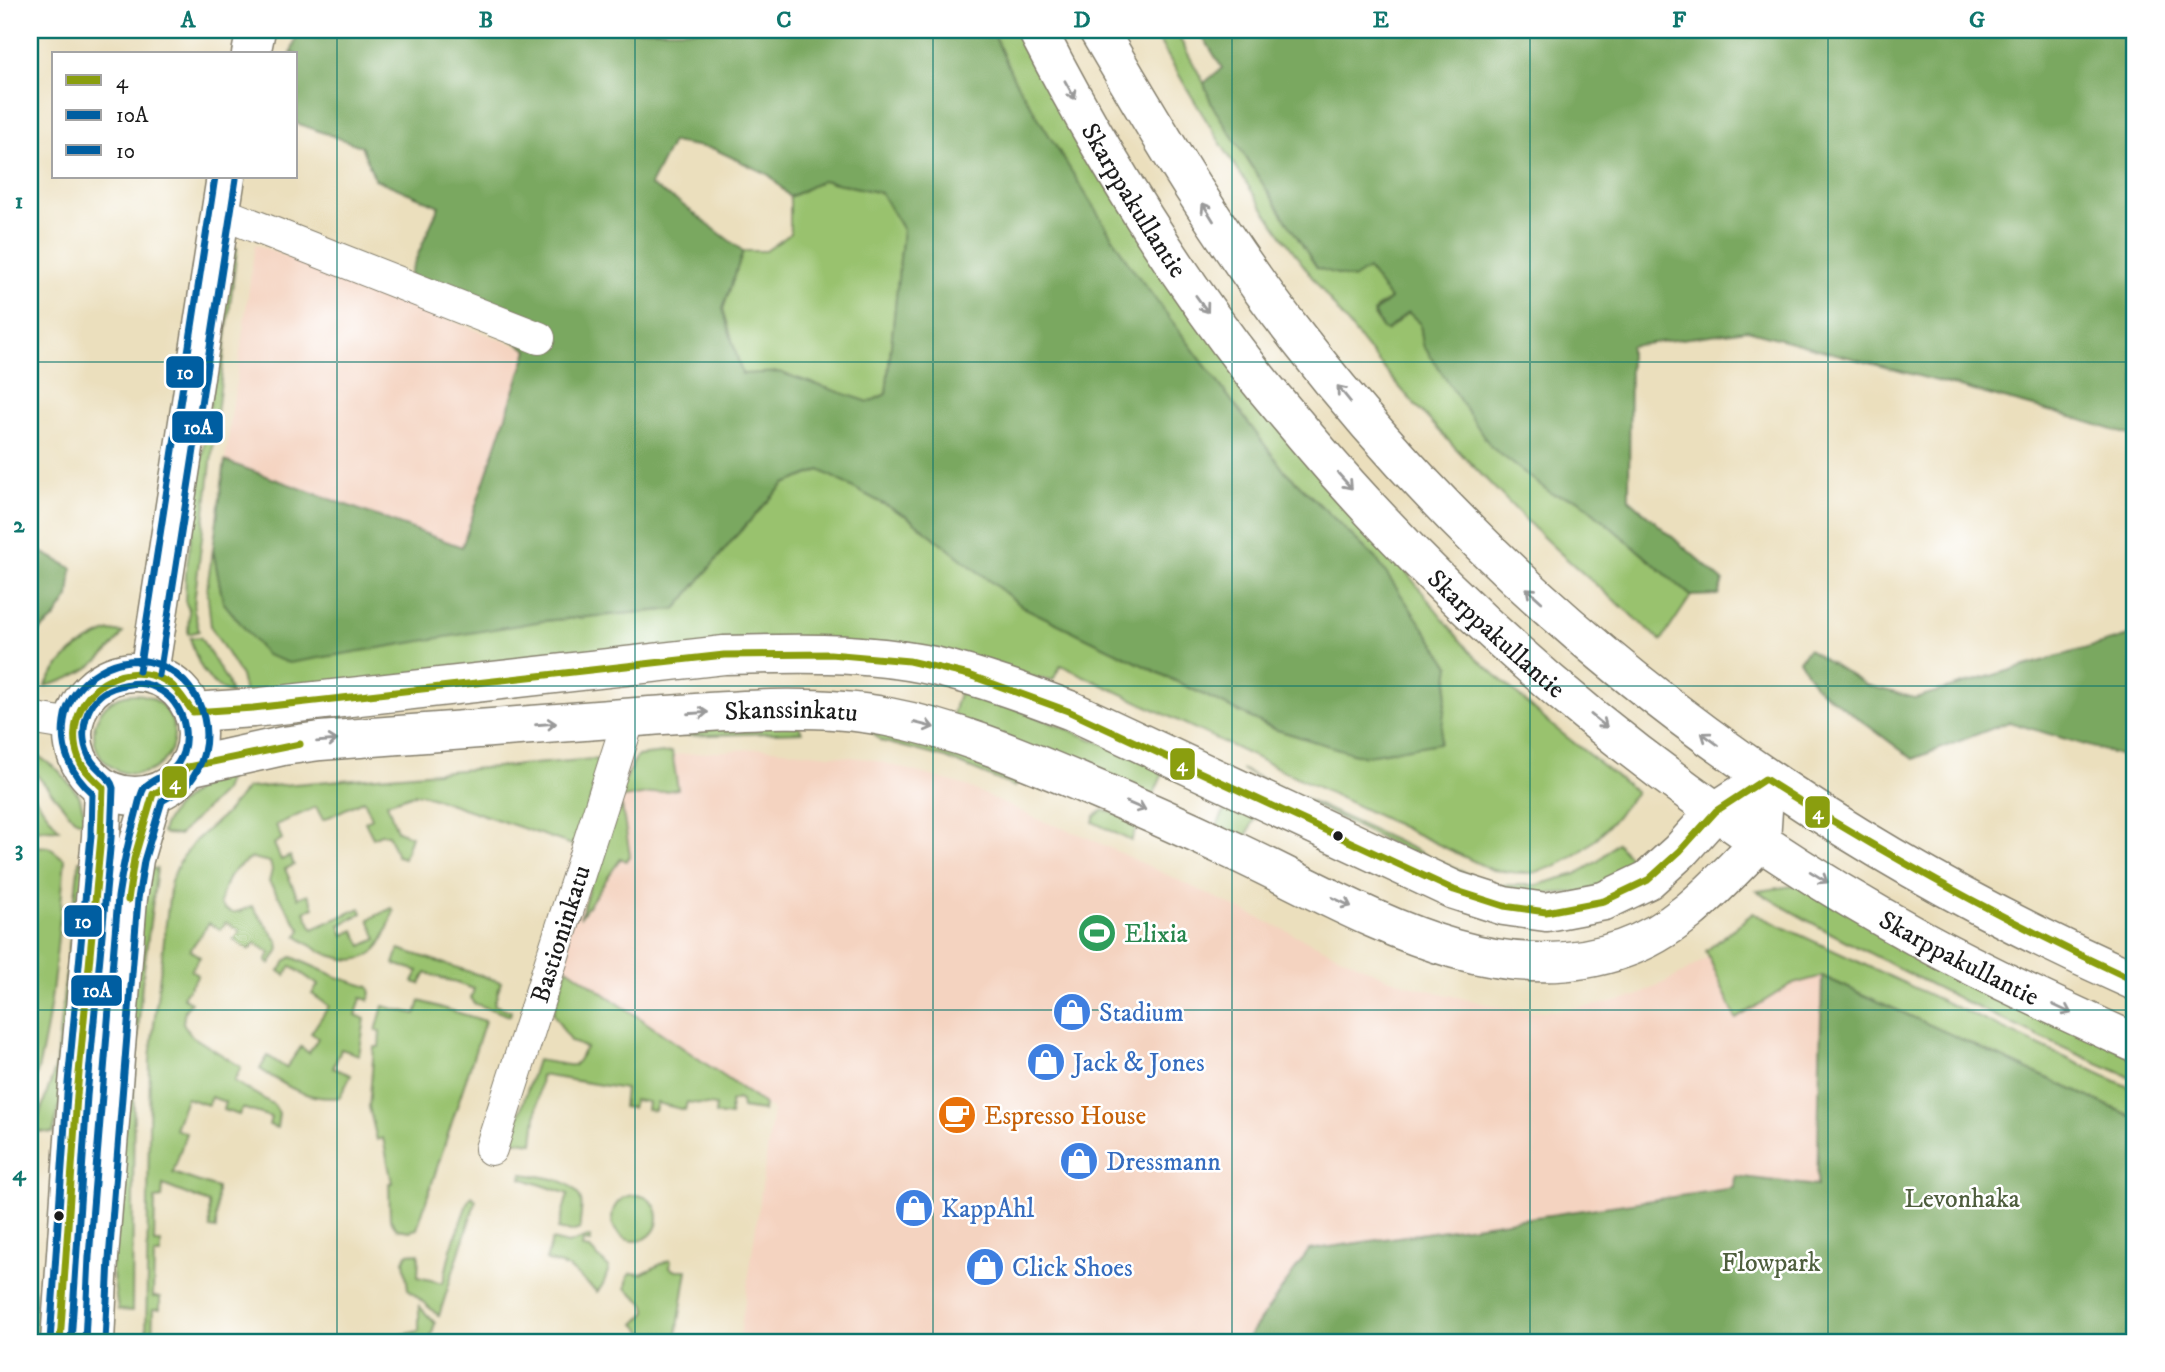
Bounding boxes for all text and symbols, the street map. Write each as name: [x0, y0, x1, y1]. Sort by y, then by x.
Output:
text: A: [180, 6, 197, 35]
text: B: [479, 6, 493, 35]
text: C: [776, 6, 792, 35]
text: D: [1073, 6, 1091, 35]
text: E: [1373, 6, 1389, 35]
text: F: [1672, 6, 1687, 35]
text: G: [1969, 6, 1985, 35]
legend: [52, 52, 298, 178]
text: 4: [116, 69, 129, 95]
one-way arrow: [1063, 79, 1077, 99]
text: 10A: [116, 103, 149, 129]
street label: Skarppakullantie: [1073, 118, 1194, 284]
text: 10: [116, 139, 135, 165]
text: 1: [15, 187, 23, 216]
one-way arrow: [1201, 202, 1215, 222]
one-way arrow: [1195, 294, 1210, 313]
line badge: 10: [165, 355, 205, 389]
text: 10: [176, 362, 194, 385]
one-way arrow: [1336, 386, 1351, 404]
line badge: 10A: [171, 410, 224, 444]
text: 10A: [183, 417, 214, 440]
one-way arrow: [1337, 472, 1353, 490]
text: 2: [13, 511, 25, 540]
street label: Skarppakullantie: [1420, 563, 1572, 706]
one-way arrow: [1525, 587, 1543, 603]
street label: Skanssinkatu: [724, 694, 860, 730]
one-way arrow: [686, 706, 708, 719]
one-way arrow: [1590, 713, 1608, 728]
one-way arrow: [534, 717, 557, 730]
one-way arrow: [912, 719, 935, 732]
one-way arrow: [1701, 732, 1720, 746]
one-way arrow: [315, 734, 338, 747]
line badge: 4: [1169, 747, 1196, 781]
text: 4: [1177, 754, 1189, 777]
line badge: 4: [161, 765, 188, 799]
text: 4: [170, 772, 182, 795]
line badge: 4: [1804, 795, 1831, 829]
one-way arrow: [1125, 800, 1146, 813]
text: 4: [1813, 802, 1825, 825]
unlabelled marker: [1331, 829, 1345, 843]
text: 3: [15, 835, 23, 864]
street label: Bastioninkatu: [524, 861, 599, 1007]
one-way arrow: [1809, 870, 1828, 885]
one-way arrow: [1331, 896, 1352, 909]
line badge: 10: [63, 904, 103, 938]
street label: Skarppakullantie: [1873, 904, 2044, 1014]
text: 10: [74, 911, 92, 934]
sports icon: Elixia: [1076, 912, 1118, 954]
place label: Elixia: [1124, 918, 1187, 951]
line badge: 10A: [70, 974, 123, 1007]
text: 10A: [82, 980, 113, 1003]
shop icon: Stadium: [1051, 991, 1093, 1033]
place label: Stadium: [1099, 997, 1184, 1030]
one-way arrow: [2051, 1003, 2072, 1016]
shop icon: Jack & Jones: [1025, 1041, 1067, 1083]
place label: Jack & Jones: [1071, 1047, 1205, 1080]
cafe icon: Espresso House: [936, 1094, 978, 1136]
place label: Espresso House: [984, 1100, 1146, 1133]
shop icon: Dressmann: [1058, 1140, 1100, 1182]
place label: Dressmann: [1106, 1146, 1221, 1179]
text: 4: [12, 1159, 27, 1188]
park label: Levonhaka: [1904, 1183, 2020, 1216]
shop icon: KappAhl: [893, 1187, 935, 1229]
place label: KappAhl: [941, 1193, 1035, 1226]
unlabelled marker: [52, 1209, 66, 1223]
shop icon: Click Shoes: [964, 1246, 1006, 1288]
park label: Flowpark: [1721, 1247, 1821, 1280]
place label: Click Shoes: [1012, 1252, 1133, 1285]

